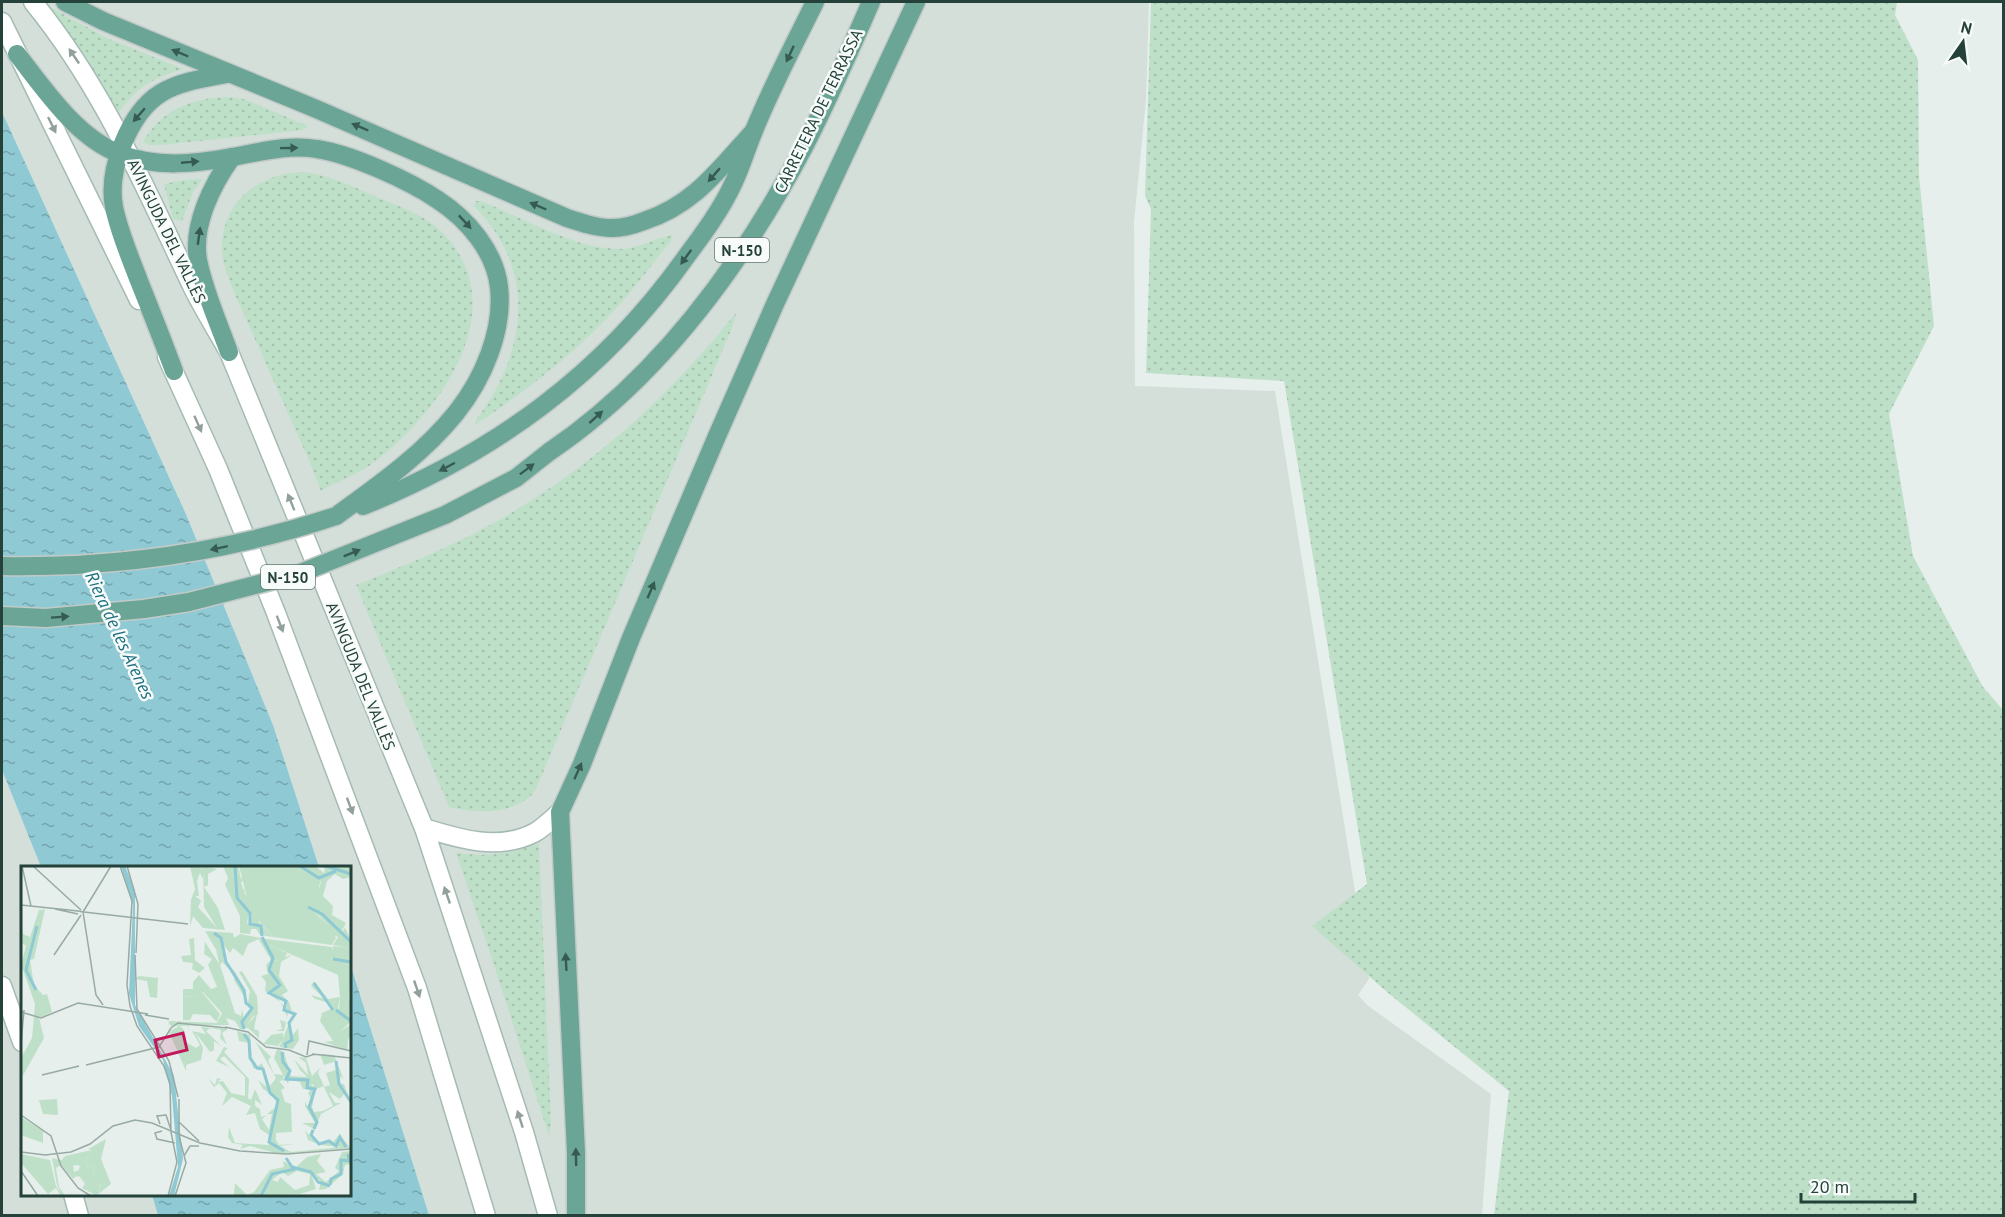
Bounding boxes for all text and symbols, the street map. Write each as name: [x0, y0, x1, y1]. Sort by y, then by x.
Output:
north arrow: [1933, 12, 1993, 72]
text: N: [1959, 16, 1974, 38]
street label: CARRETERA DE TERRASSA: [770, 25, 867, 196]
one-way arrow: [785, 46, 794, 63]
one-way arrow: [69, 48, 80, 64]
one-way arrow: [170, 48, 188, 58]
one-way arrow: [133, 107, 146, 122]
one-way arrow: [47, 117, 57, 134]
one-way arrow: [351, 122, 369, 131]
one-way arrow: [280, 143, 299, 153]
street label: AVINGUDA DEL VALLÈS: [123, 156, 211, 306]
one-way arrow: [180, 157, 199, 167]
one-way arrow: [707, 168, 720, 183]
one-way arrow: [529, 201, 547, 211]
one-way arrow: [458, 215, 472, 230]
one-way arrow: [194, 226, 203, 245]
road number: N-150: [715, 238, 769, 262]
one-way arrow: [680, 249, 692, 265]
one-way arrow: [588, 411, 603, 424]
one-way arrow: [193, 416, 203, 434]
one-way arrow: [438, 462, 455, 472]
one-way arrow: [519, 463, 535, 476]
one-way arrow: [286, 492, 296, 510]
one-way arrow: [210, 543, 228, 553]
one-way arrow: [343, 548, 361, 558]
road number: N-150: [261, 565, 315, 589]
water label: Riera de les Arenes: [80, 567, 160, 703]
one-way arrow: [646, 581, 656, 599]
street label: AVINGUDA DEL VALLÈS: [322, 599, 400, 753]
one-way arrow: [50, 612, 69, 621]
one-way arrow: [275, 616, 285, 634]
one-way arrow: [574, 763, 583, 780]
one-way arrow: [345, 798, 355, 816]
inset map: [21, 866, 351, 1196]
one-way arrow: [441, 886, 451, 904]
one-way arrow: [561, 953, 571, 972]
one-way arrow: [413, 980, 423, 998]
one-way arrow: [515, 1110, 524, 1128]
one-way arrow: [571, 1148, 581, 1167]
scale bar: [1801, 1166, 1915, 1204]
text: 20 m: [1810, 1175, 1849, 1198]

